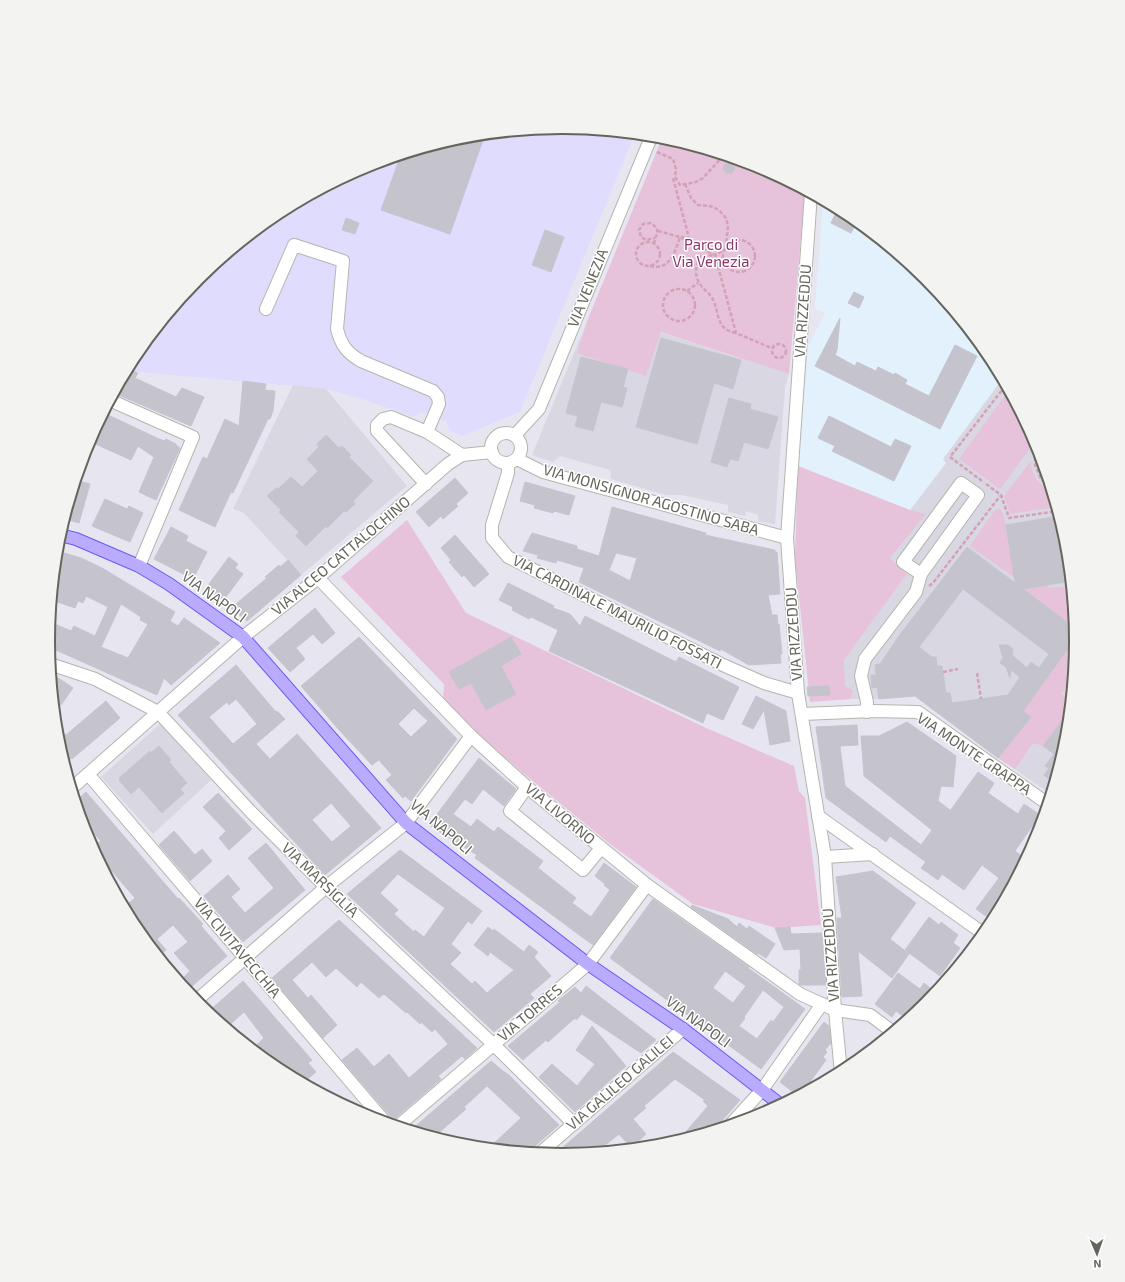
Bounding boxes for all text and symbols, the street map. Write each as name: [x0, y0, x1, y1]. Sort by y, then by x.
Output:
park label: Parco di Via Venezia: [672, 235, 750, 270]
street label: VIA VENEZIA: [563, 245, 611, 330]
street label: VIA RIZZEDDU: [790, 263, 814, 358]
street label: VIA MONSIGNOR AGOSTINO SABA: [541, 460, 762, 539]
street label: VIA ALCEO CATTALOCHINO: [267, 492, 413, 619]
street label: VIA CARDINALE MAURILIO FOSSATI: [510, 550, 725, 672]
street label: VIA NAPOLI: [179, 567, 251, 626]
street label: VIA RIZZEDDU: [781, 587, 805, 682]
street label: VIA MONTE GRAPPA: [914, 708, 1036, 799]
street label: VIA LIVORNO: [522, 779, 599, 848]
street label: VIA NAPOLI: [407, 795, 476, 857]
street label: VIA MARSIGLIA: [279, 838, 363, 921]
street label: VIA CIVITAVECCHIA: [191, 894, 285, 1002]
street label: VIA RIZZEDDU: [818, 908, 842, 1003]
street label: VIA TORRES: [493, 980, 565, 1044]
street label: VIA NAPOLI: [663, 992, 735, 1051]
street label: VIA GALILEO GALILEI: [562, 1031, 676, 1134]
north arrow: [1077, 1234, 1117, 1274]
text: N: [1093, 1258, 1102, 1271]

